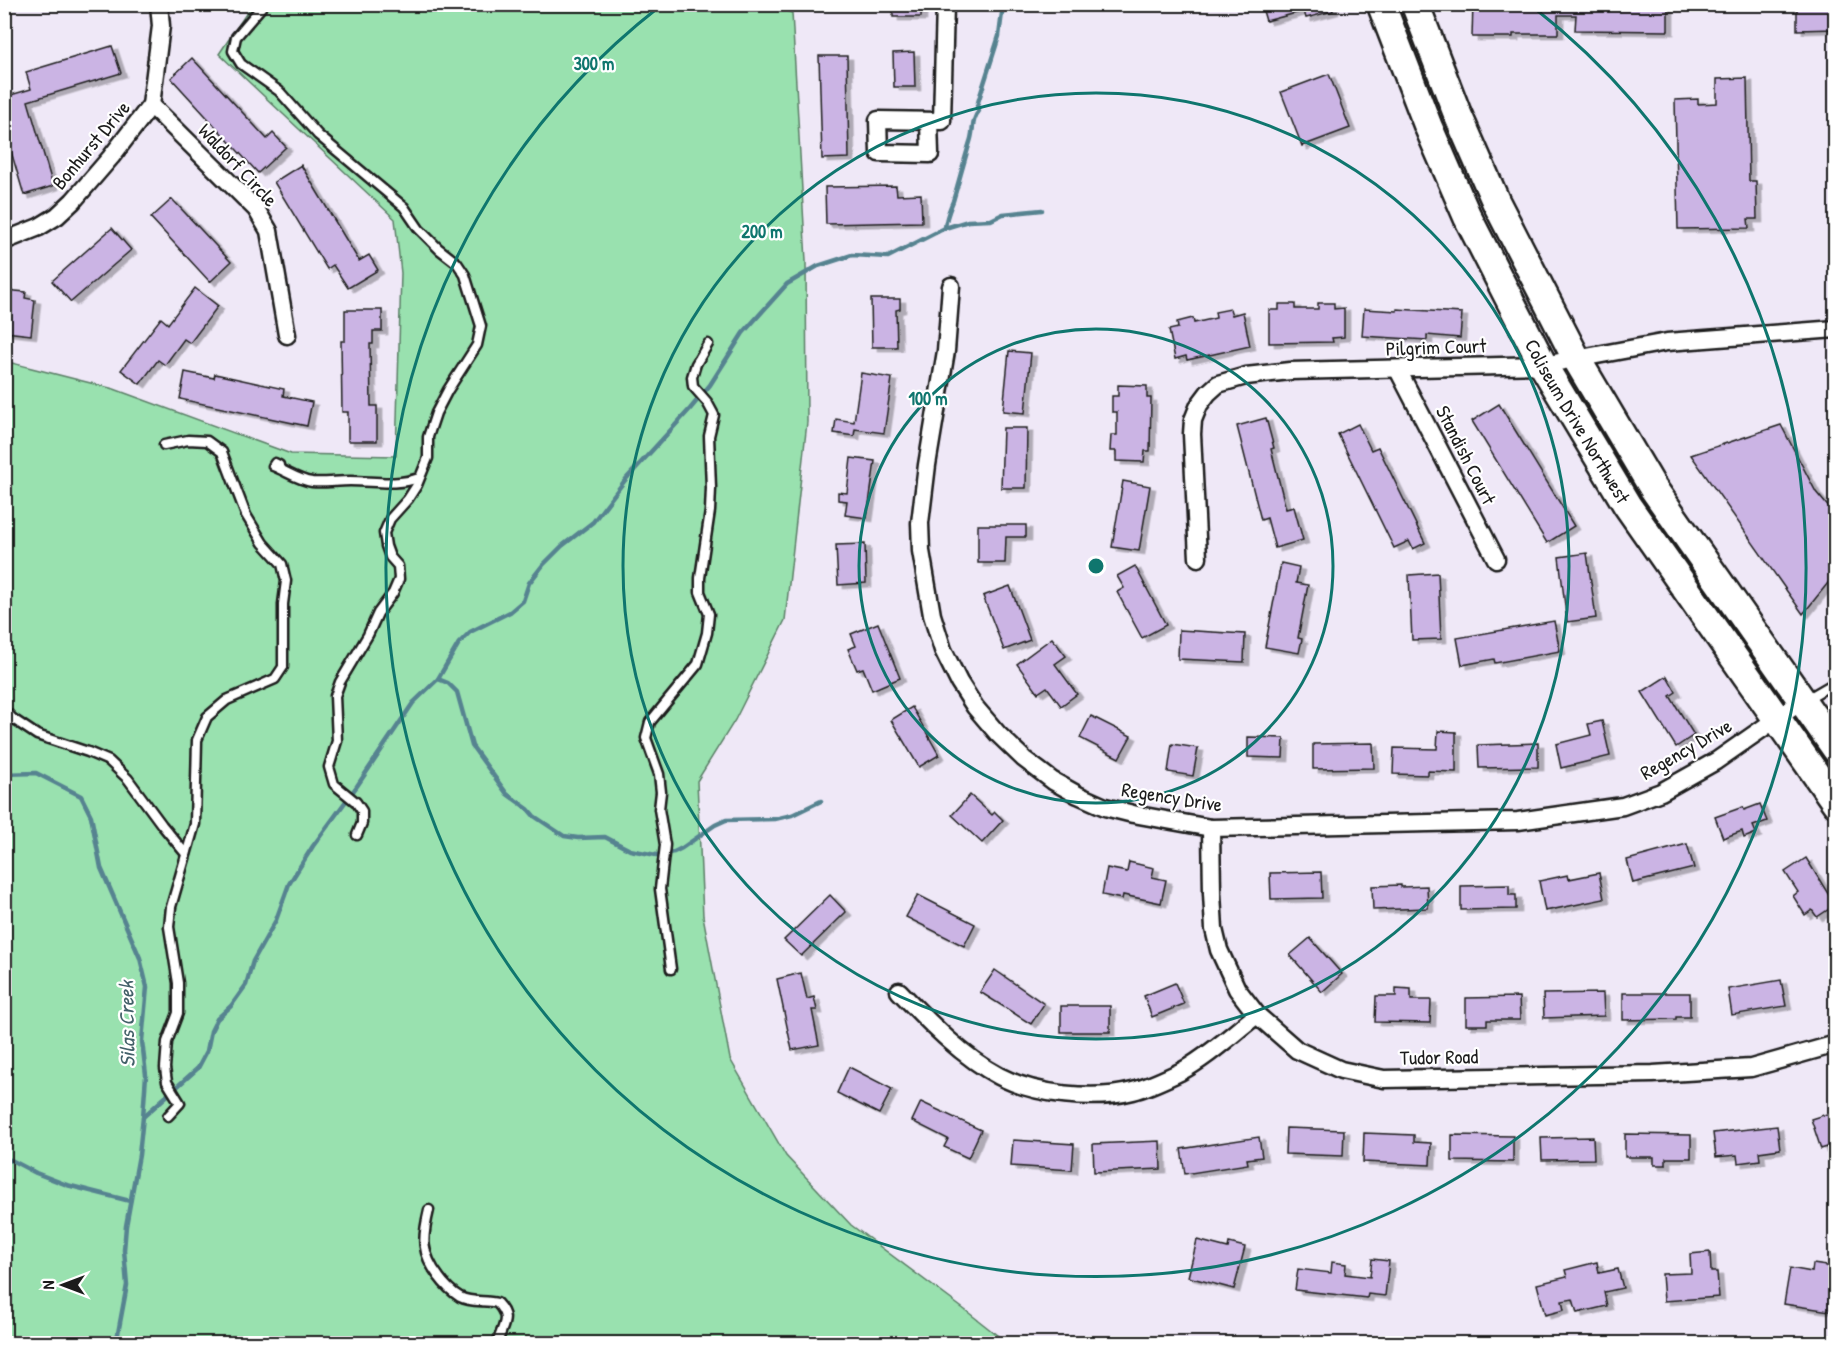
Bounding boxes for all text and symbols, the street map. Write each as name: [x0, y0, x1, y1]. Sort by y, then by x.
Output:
text: 300 m: [574, 51, 614, 76]
street label: Bonhurst Drive: [46, 95, 136, 195]
street label: Waldorf Circle: [193, 117, 284, 212]
text: 200 m: [742, 219, 782, 244]
street label: Pilgrim Court: [1385, 331, 1488, 362]
street label: Coliseum Drive Northwest: [1519, 334, 1637, 509]
text: 100 m: [908, 386, 948, 411]
street label: Standish Court: [1430, 401, 1503, 510]
centre of rings: [1086, 556, 1106, 576]
street label: Regency Drive: [1635, 712, 1736, 786]
street label: Regency Drive: [1120, 775, 1224, 818]
water label: Silas Creek: [111, 978, 142, 1067]
street label: Tudor Road: [1400, 1042, 1479, 1071]
north arrow: [33, 1255, 93, 1315]
text: N: [37, 1280, 59, 1289]

